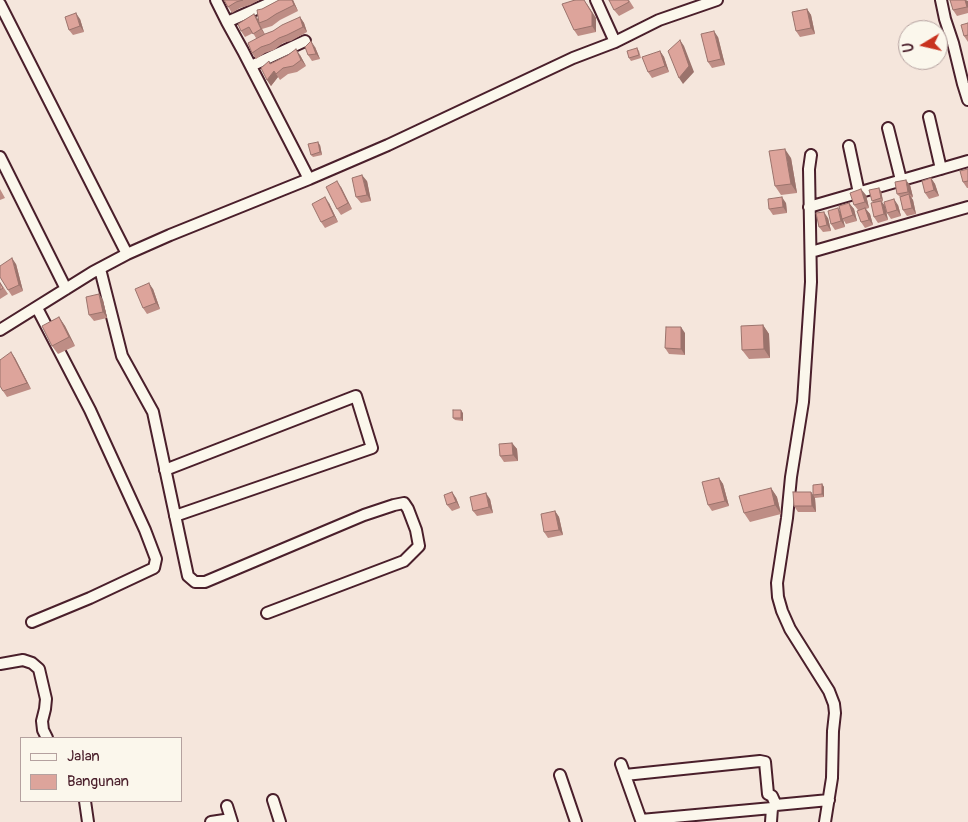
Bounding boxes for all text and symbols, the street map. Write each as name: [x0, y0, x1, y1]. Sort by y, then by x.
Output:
north arrow: [898, 20, 948, 70]
text: U: [900, 41, 918, 53]
legend: [20, 737, 182, 802]
text: Jalan: [67, 747, 100, 766]
text: Bangunan: [67, 772, 129, 791]

